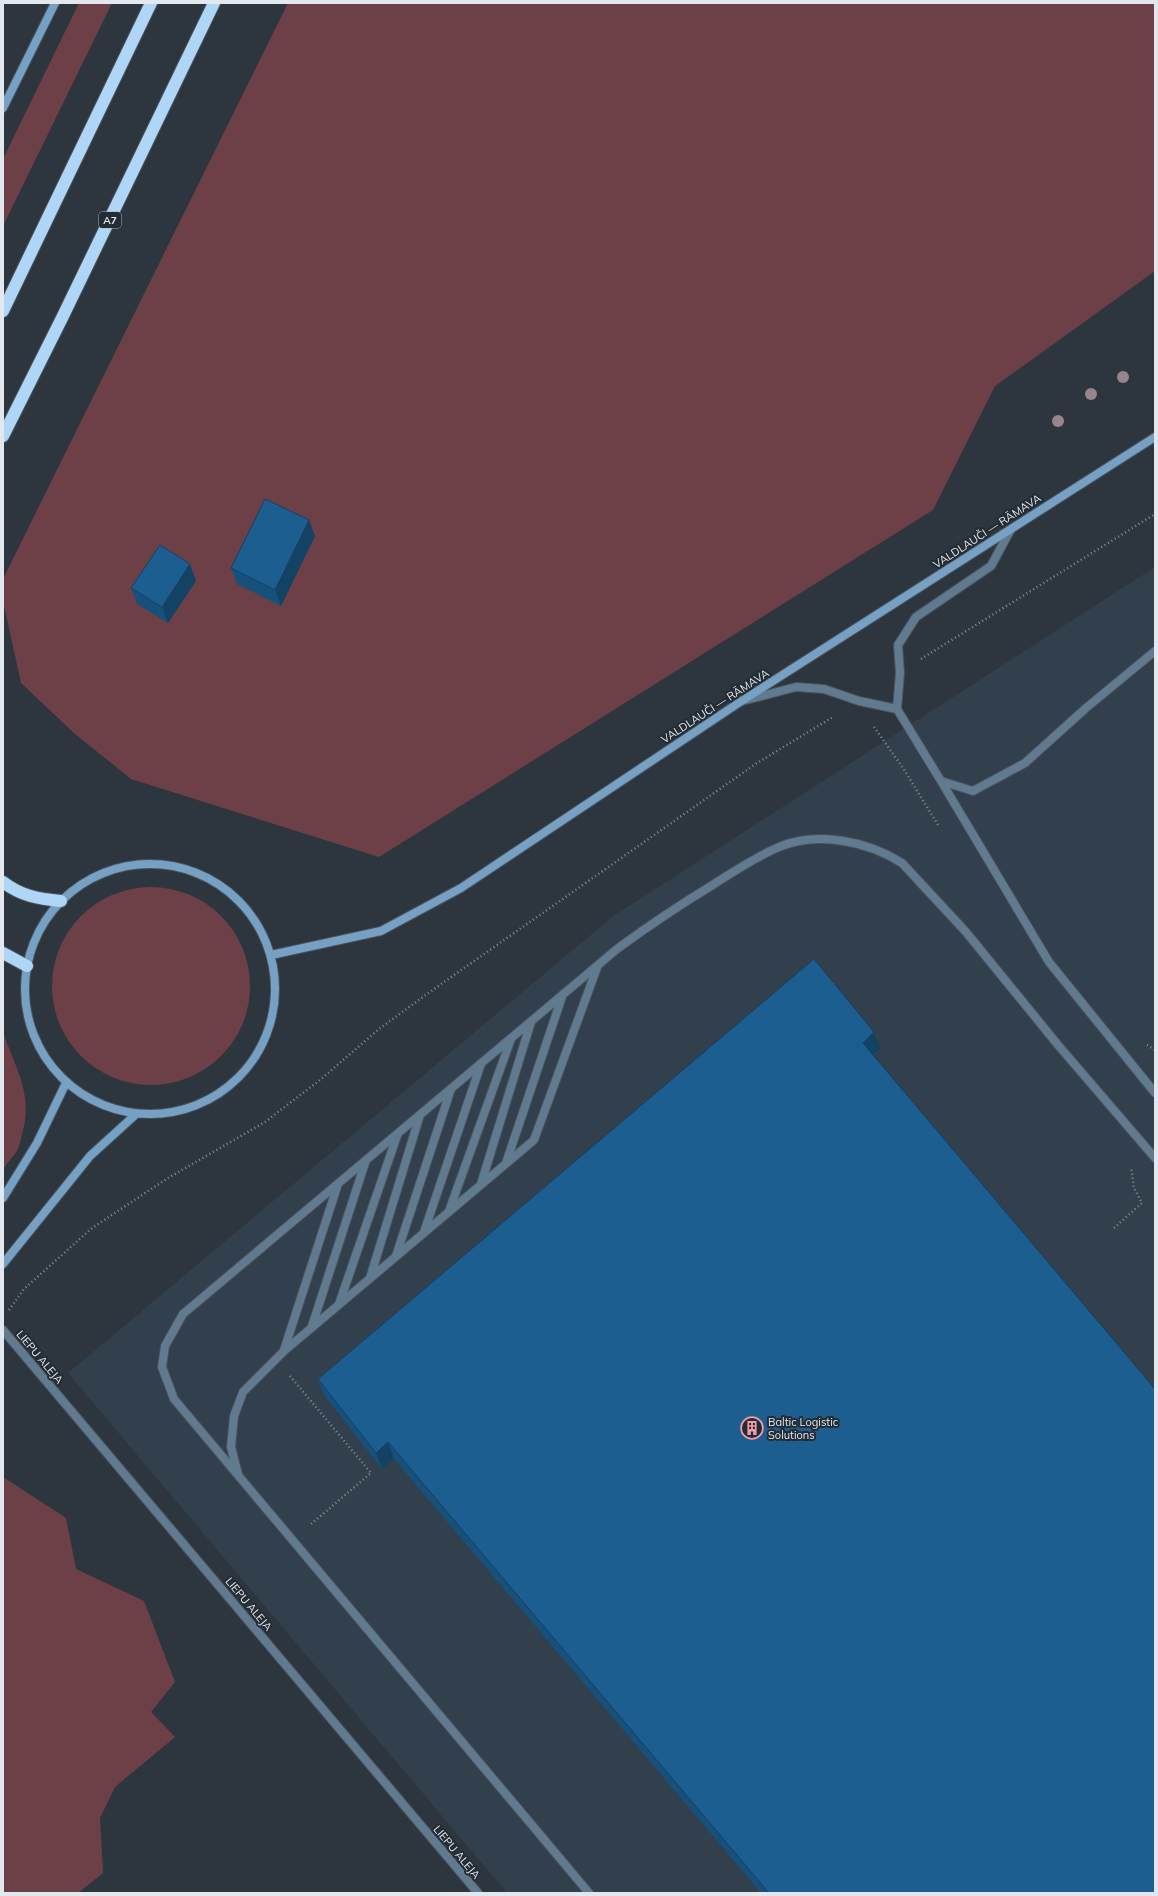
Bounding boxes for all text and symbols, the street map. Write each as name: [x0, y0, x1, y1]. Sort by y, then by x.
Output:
road number: A7: [99, 212, 121, 228]
street label: VALDLAUČI — RĀMAVA: [930, 491, 1044, 571]
street label: VALDLAUČI — RĀMAVA: [658, 666, 772, 746]
street label: LIEPU ALEJA: [14, 1327, 66, 1387]
building icon: Baltic Logistic Solutions: [739, 1415, 765, 1441]
place label: Baltic Logistic Solutions: [768, 1415, 839, 1442]
street label: LIEPU ALEJA: [223, 1574, 275, 1634]
street label: LIEPU ALEJA: [431, 1822, 483, 1882]

